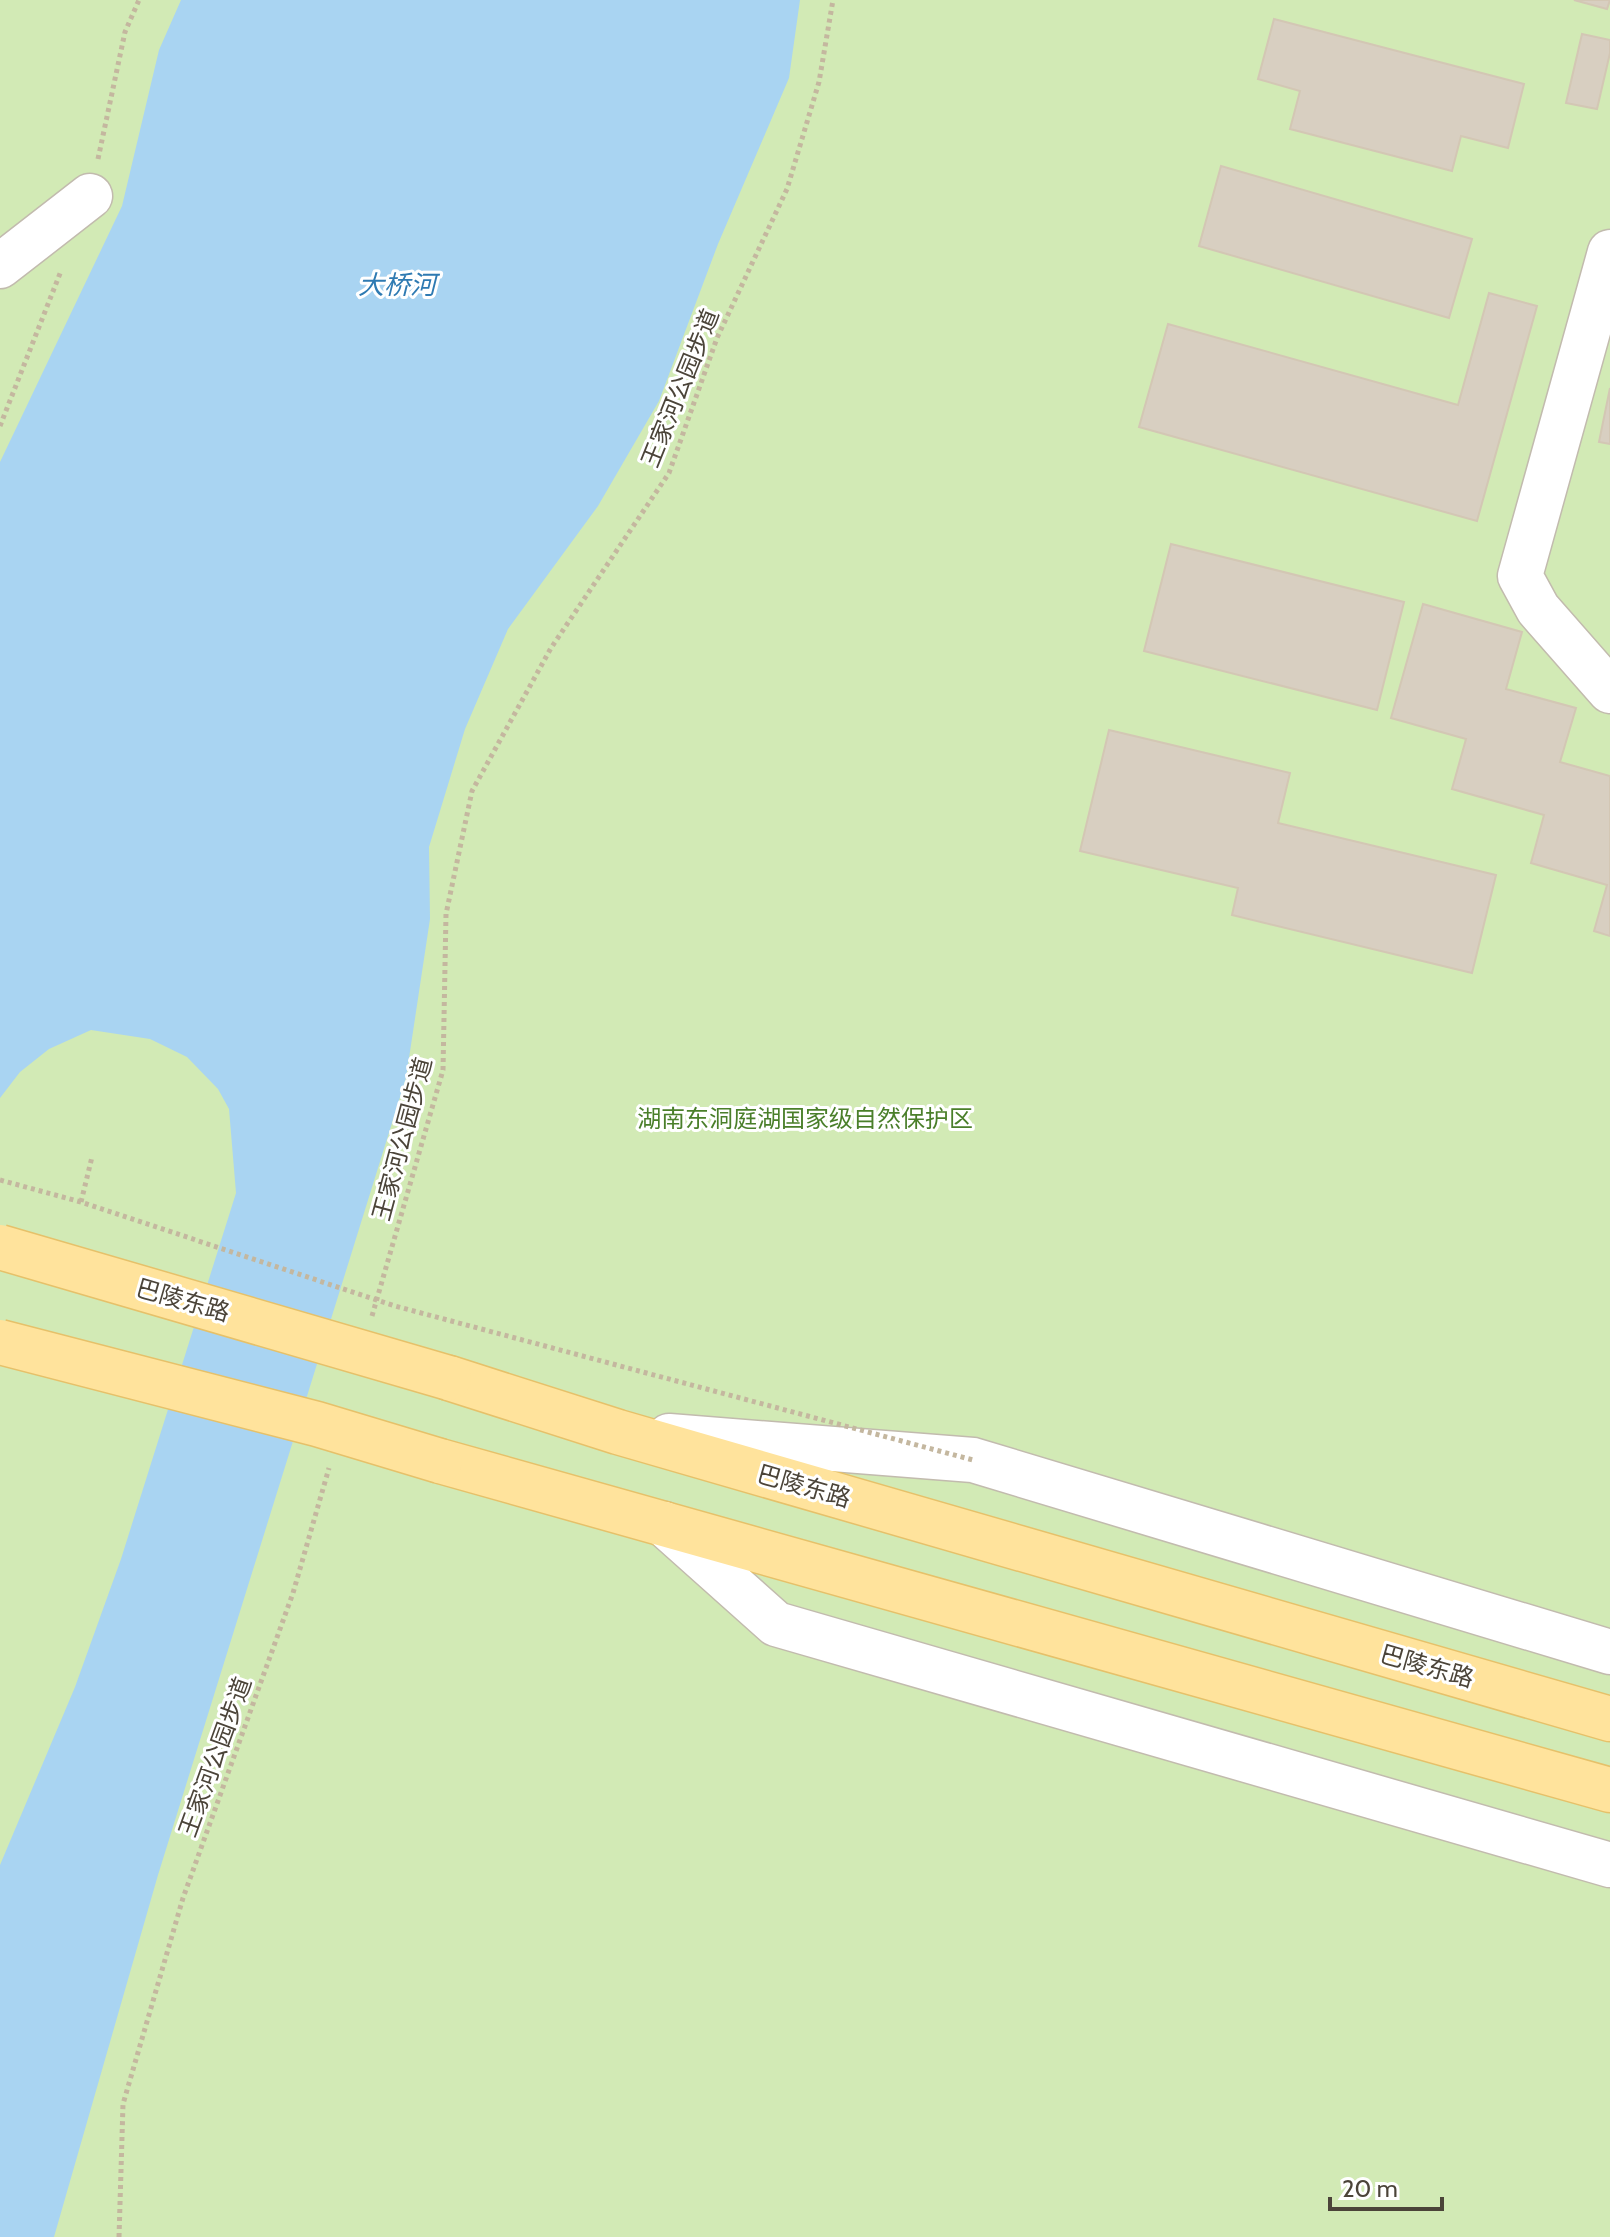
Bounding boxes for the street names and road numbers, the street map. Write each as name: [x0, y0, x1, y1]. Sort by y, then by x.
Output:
street label: 王家河公园步道: [635, 305, 725, 471]
street label: 王家河公园步道: [366, 1054, 438, 1224]
street label: 巴陵东路: [133, 1273, 233, 1327]
street label: 巴陵东路: [754, 1459, 854, 1513]
street label: 巴陵东路: [1377, 1639, 1477, 1693]
street label: 王家河公园步道: [173, 1673, 257, 1841]

